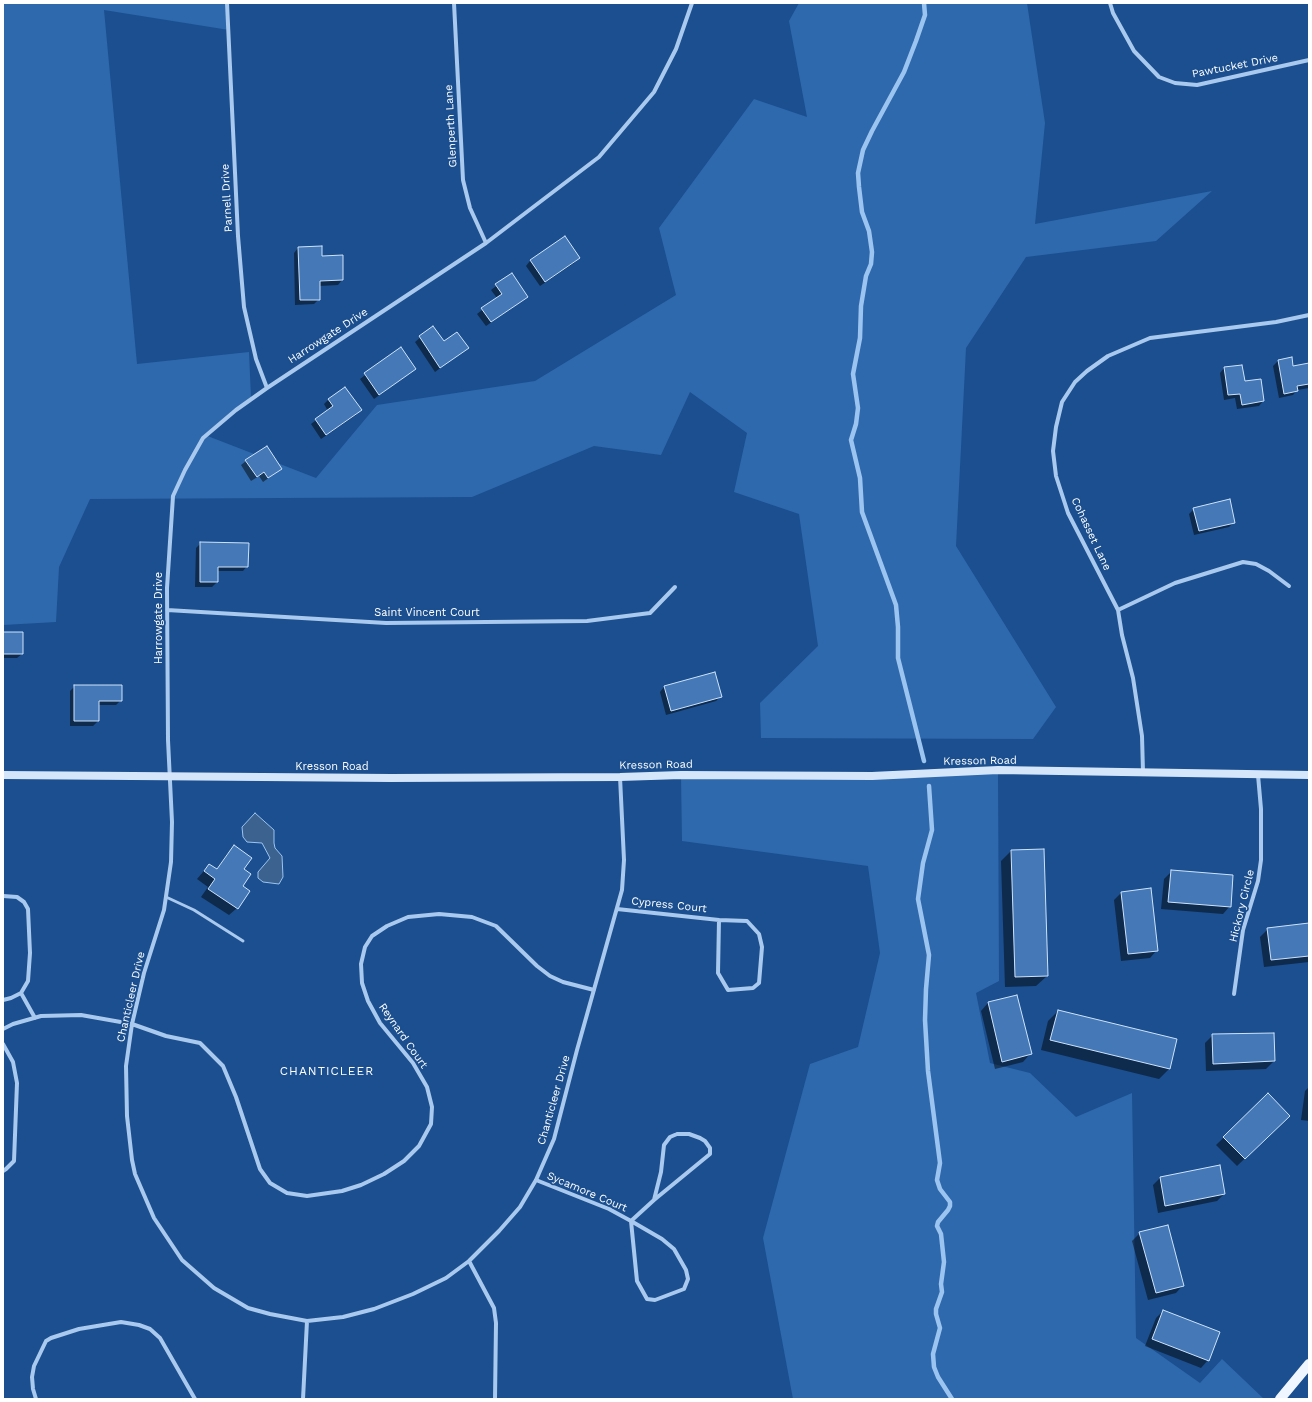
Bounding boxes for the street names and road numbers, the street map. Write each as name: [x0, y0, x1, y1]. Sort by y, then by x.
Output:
street label: Pawtucket Drive: [1191, 51, 1279, 81]
street label: Glenperth Lane: [442, 84, 460, 168]
street label: Parnell Drive: [219, 163, 235, 233]
street label: Harrowgate Drive: [286, 305, 370, 367]
street label: Cohasset Lane: [1068, 495, 1114, 573]
street label: Harrowgate Drive: [152, 572, 166, 664]
street label: Saint Vincent Court: [374, 606, 480, 620]
street label: Kresson Road: [943, 754, 1017, 768]
street label: Kresson Road: [619, 758, 693, 772]
street label: Kresson Road: [295, 760, 369, 774]
street label: Hickory Circle: [1227, 868, 1257, 944]
street label: Cypress Court: [631, 894, 707, 916]
street label: Chanticleer Drive: [114, 950, 148, 1044]
street label: Reynard Court: [376, 1001, 430, 1071]
street label: Chanticleer Drive: [535, 1054, 573, 1146]
street label: Sycamore Court: [545, 1169, 629, 1215]

